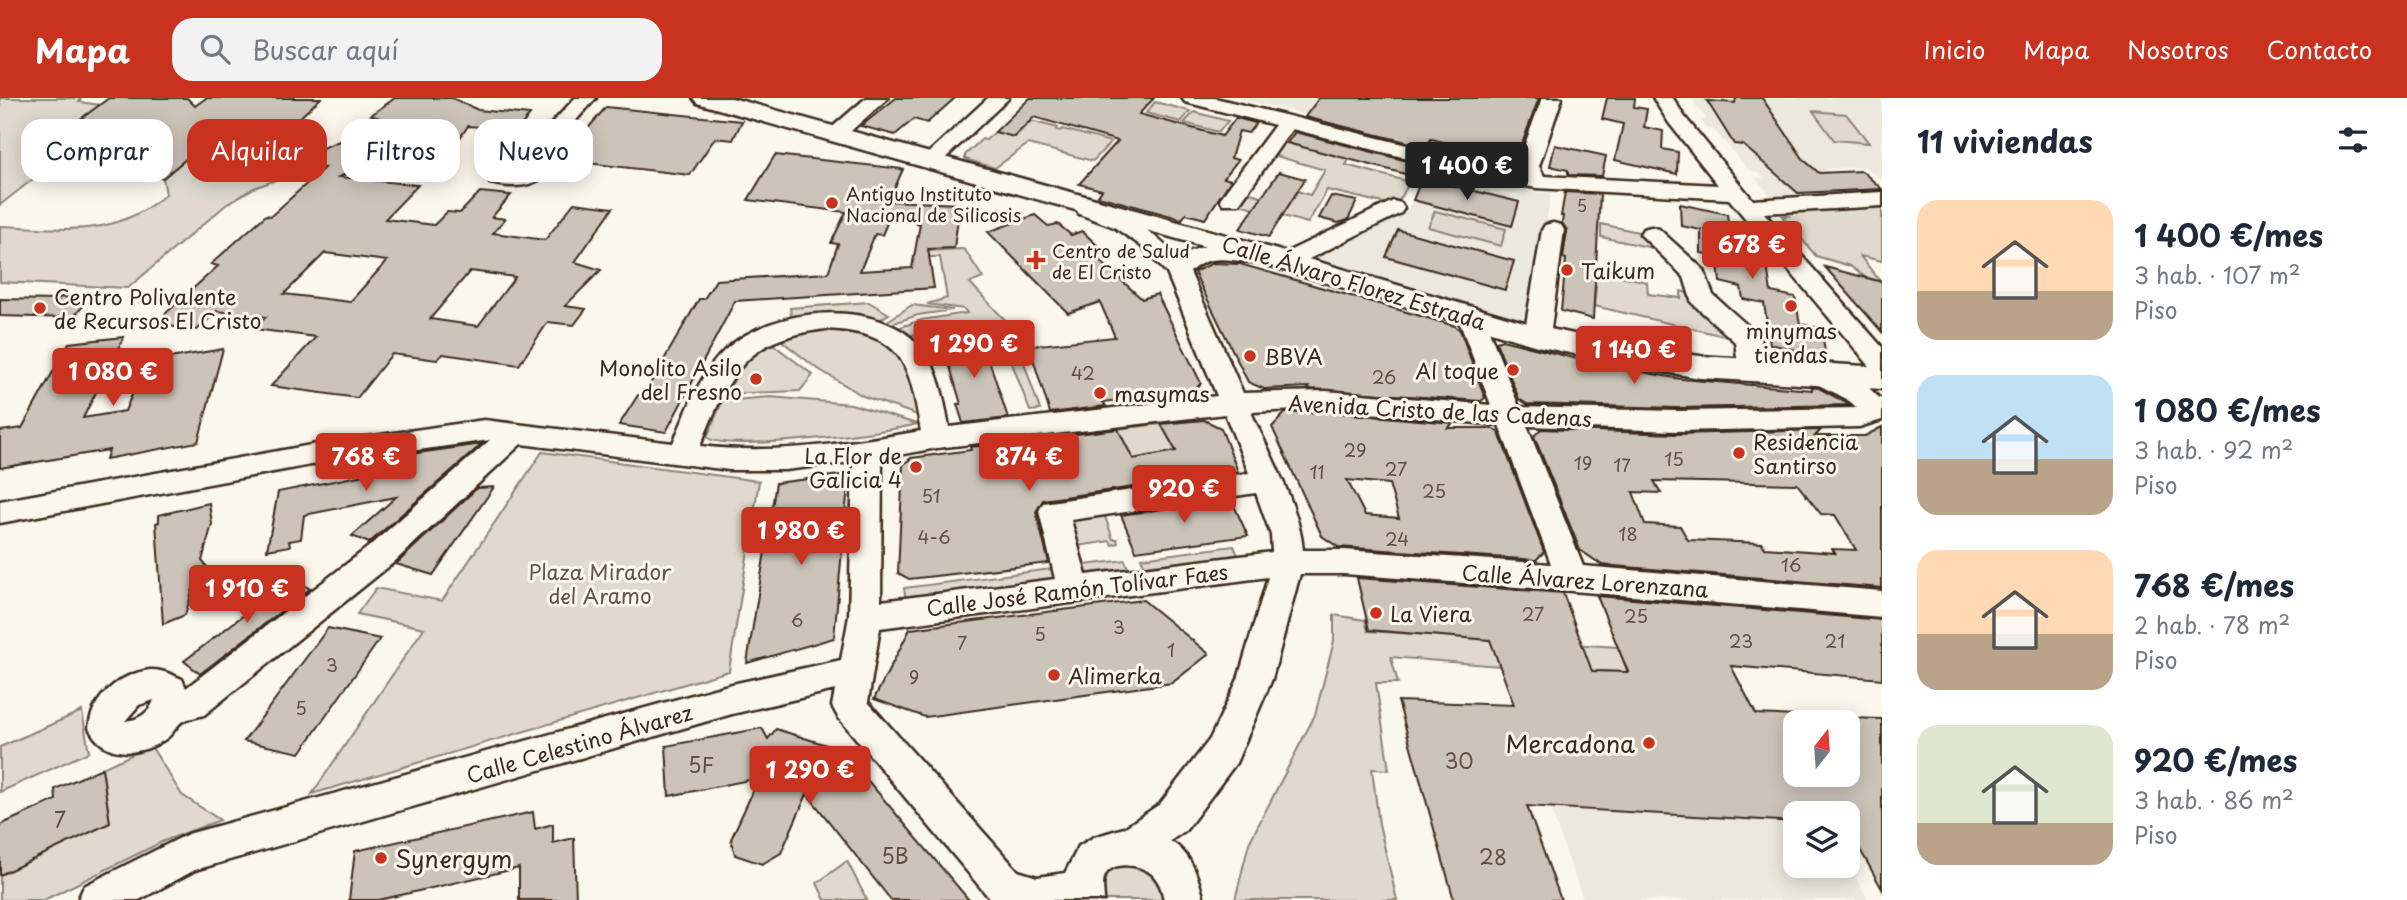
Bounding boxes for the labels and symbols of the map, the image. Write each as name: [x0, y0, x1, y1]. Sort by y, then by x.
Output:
pin: 1 400 €: [1402, 142, 1532, 202]
place label: Antiguo Instituto Nacional de Silicosis: [846, 180, 1021, 228]
house number: 5: [1577, 193, 1587, 217]
marker: Antiguo Instituto Nacional de Silicosis: [824, 195, 840, 211]
pin: 678 €: [1703, 222, 1801, 281]
street label: Calle Álvaro Florez Estrada: [1218, 227, 1491, 338]
place label: Centro de Salud de El Cristo: [1052, 237, 1190, 285]
marker: Centro de Salud de El Cristo: [1026, 250, 1046, 270]
place label: Taikum: [1581, 254, 1655, 286]
marker: Taikum: [1559, 262, 1575, 278]
place label: Centro Polivalente de Recursos El Cristo: [54, 280, 262, 336]
marker: minymas tiendas: [1783, 298, 1799, 314]
marker: Centro Polivalente de Recursos El Cristo: [32, 300, 48, 316]
place label: minymas tiendas: [1745, 314, 1837, 370]
pin: 1 290 €: [909, 320, 1039, 380]
pin: 1 140 €: [1569, 327, 1699, 386]
place label: BBVA: [1264, 340, 1323, 372]
pin: 1 080 €: [48, 348, 178, 408]
marker: BBVA: [1242, 348, 1258, 364]
place label: Monolito Asilo del Fresno: [599, 351, 742, 407]
place label: Al toque: [1415, 354, 1499, 386]
house number: 42: [1071, 359, 1095, 386]
marker: Al toque: [1505, 362, 1521, 378]
house number: 26: [1372, 363, 1396, 390]
marker: Monolito Asilo del Fresno: [748, 371, 764, 387]
place label: masymas: [1114, 377, 1210, 409]
marker: masymas: [1092, 385, 1108, 401]
street label: Avenida Cristo de las Cadenas: [1287, 386, 1593, 434]
place label: Residencia Santirso: [1753, 425, 1859, 481]
pin: 768 €: [317, 434, 415, 493]
pin: 874 €: [980, 434, 1078, 493]
house number: 29: [1344, 436, 1366, 463]
place label: La Flor de Galicia 4: [804, 439, 902, 495]
house number: 15: [1664, 445, 1684, 472]
marker: Residencia Santirso: [1731, 445, 1747, 461]
house number: 19: [1574, 449, 1592, 476]
house number: 17: [1613, 451, 1631, 478]
house number: 27: [1385, 455, 1407, 482]
house number: 11: [1309, 458, 1325, 485]
marker: La Flor de Galicia 4: [908, 459, 924, 475]
pin: 920 €: [1135, 466, 1233, 525]
house number: 25: [1422, 477, 1446, 504]
house number: 51: [921, 482, 941, 509]
pin: 1 980 €: [736, 508, 866, 567]
house number: 18: [1618, 520, 1638, 547]
house number: 4-6: [917, 523, 951, 550]
house number: 24: [1385, 525, 1409, 552]
house number: 16: [1781, 551, 1801, 578]
park label: Plaza Mirador del Aramo: [529, 555, 672, 611]
street label: Calle José Ramón Tolívar Faes: [924, 555, 1230, 623]
street label: Calle Álvarez Lorenzana: [1461, 555, 1710, 605]
pin: 1 910 €: [182, 566, 312, 625]
place label: La Viera: [1390, 597, 1472, 629]
house number: 27: [1522, 600, 1544, 627]
house number: 25: [1624, 602, 1648, 629]
marker: La Viera: [1368, 605, 1384, 621]
house number: 6: [791, 606, 803, 633]
house number: 3: [1113, 613, 1125, 640]
house number: 5: [1034, 620, 1046, 647]
house number: 23: [1729, 627, 1753, 654]
house number: 21: [1825, 627, 1845, 654]
house number: 7: [957, 629, 967, 656]
house number: 1: [1167, 636, 1175, 663]
house number: 3: [326, 651, 338, 678]
place label: Alimerka: [1068, 659, 1163, 691]
house number: 9: [909, 663, 919, 690]
marker: Alimerka: [1046, 667, 1062, 683]
house number: 5: [295, 694, 307, 721]
street label: Calle Celestino Álvarez: [462, 695, 696, 791]
north arrow: [1783, 710, 1860, 788]
place label: Mercadona: [1506, 725, 1635, 761]
marker: Mercadona: [1641, 735, 1657, 751]
house number: 30: [1444, 744, 1474, 776]
pin: 1 290 €: [745, 746, 875, 806]
house number: 5F: [688, 748, 714, 780]
house number: 7: [54, 803, 66, 835]
house number: 5B: [881, 839, 909, 871]
place label: Synergym: [395, 840, 512, 876]
house number: 28: [1479, 840, 1507, 872]
marker: Synergym: [373, 850, 389, 866]

